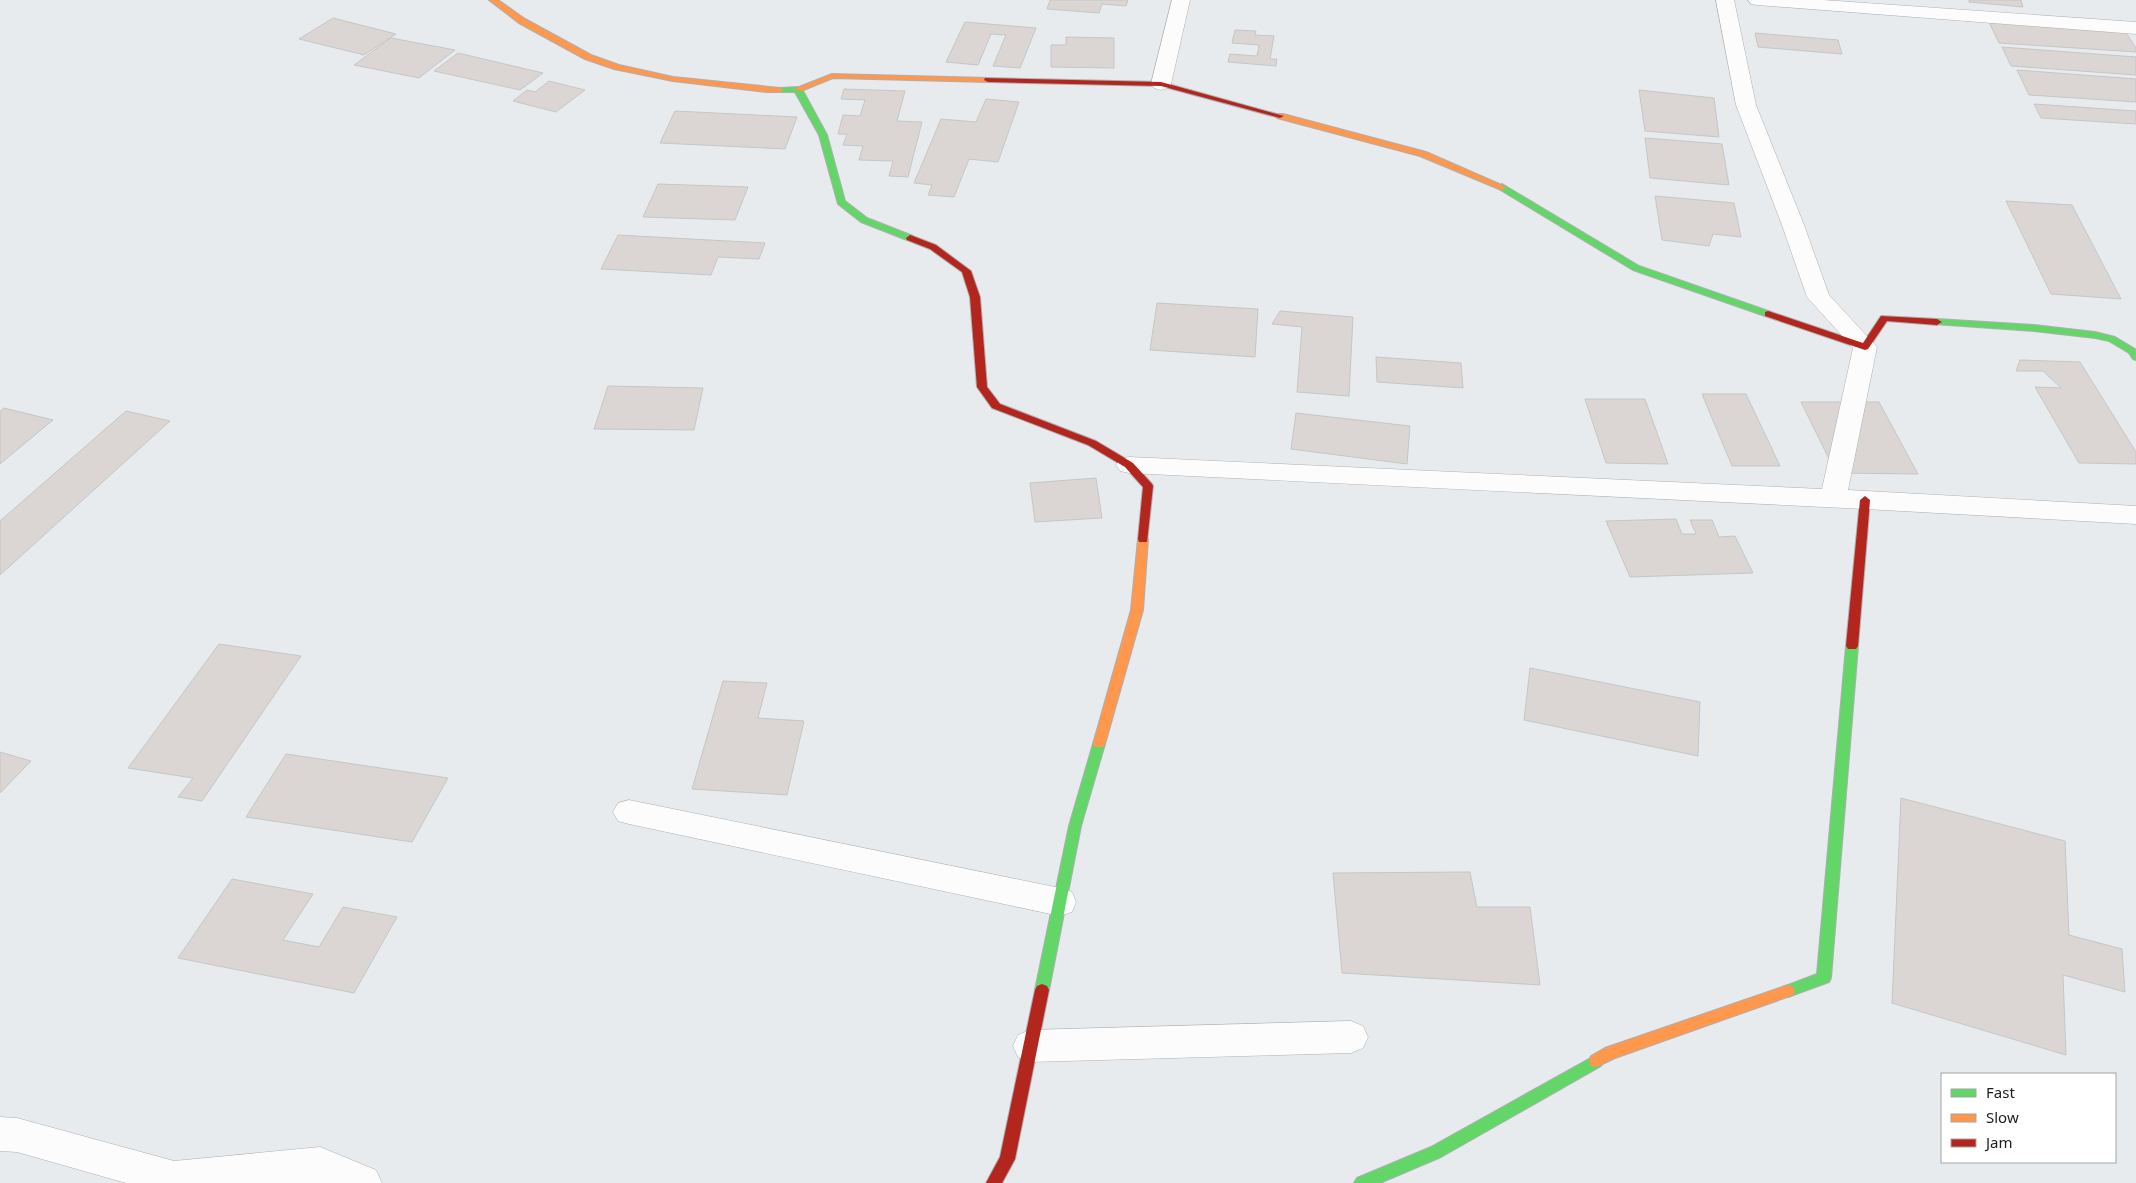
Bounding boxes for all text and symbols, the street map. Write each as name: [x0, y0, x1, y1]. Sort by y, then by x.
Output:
legend: [1941, 1073, 2116, 1163]
text: Fast: [1986, 1082, 2015, 1102]
text: Slow: [1986, 1107, 2019, 1127]
text: Jam: [1984, 1132, 2013, 1152]

